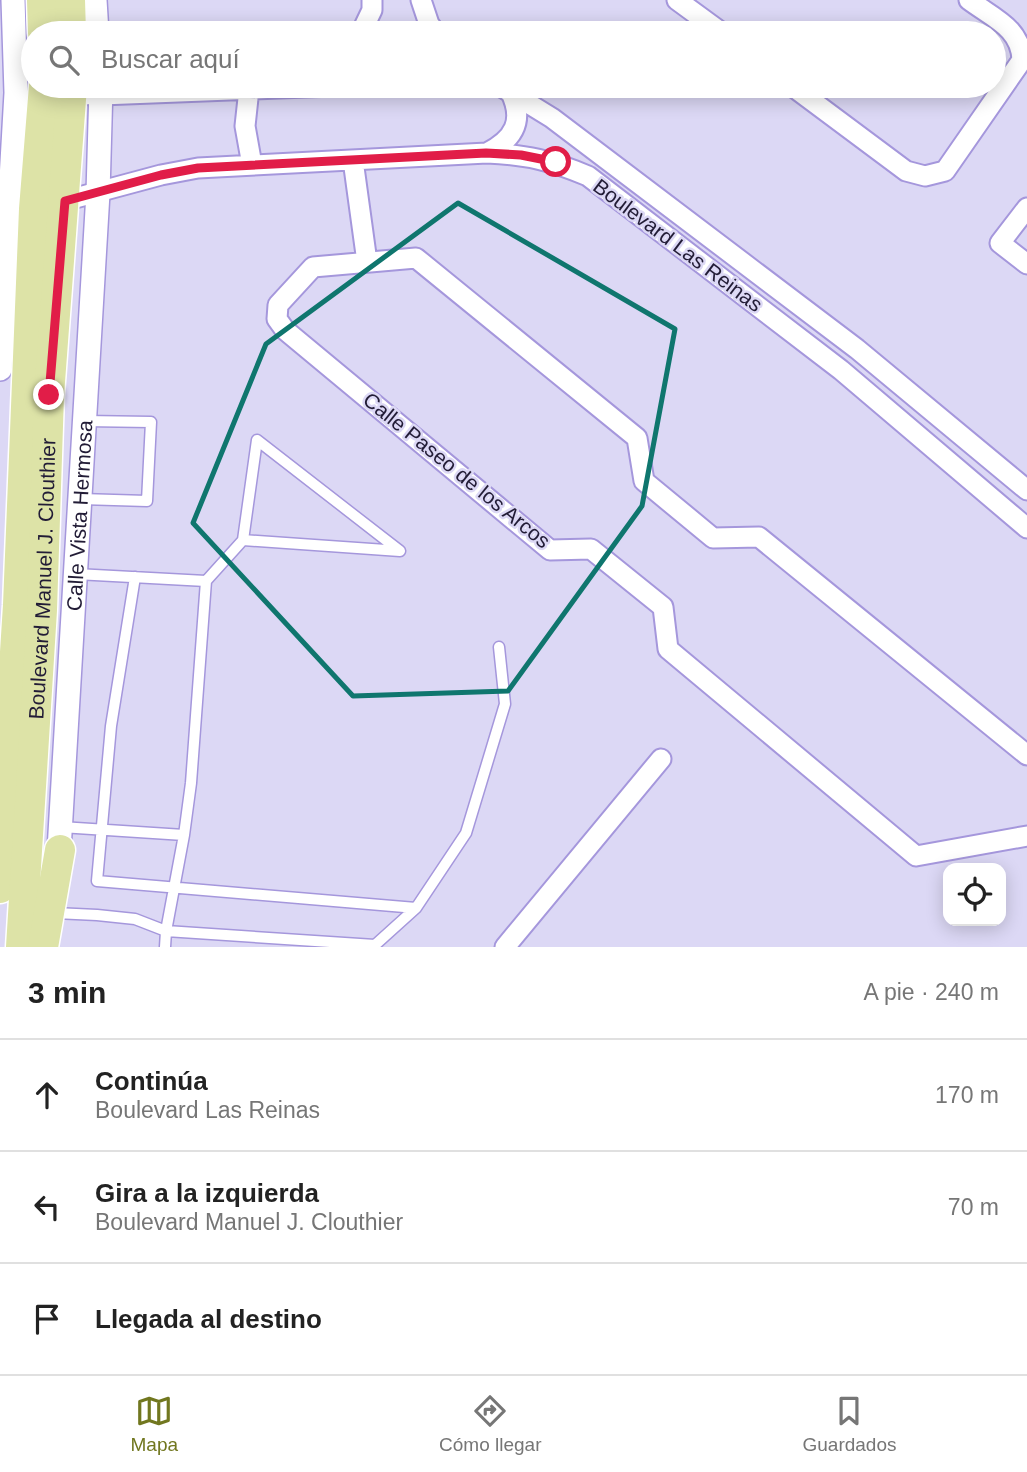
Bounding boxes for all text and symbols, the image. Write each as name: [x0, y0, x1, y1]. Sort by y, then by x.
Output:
search box: [21, 21, 1006, 98]
icon: search: [45, 41, 83, 79]
text: Buscar aquí: [101, 44, 240, 74]
route start: [540, 146, 571, 177]
street label: Boulevard Las Reinas: [589, 174, 767, 316]
route end: [33, 379, 64, 410]
street label: Calle Paseo de los Arcos: [359, 388, 555, 552]
street label: Calle Vista Hermosa: [62, 419, 96, 612]
street label: Boulevard Manuel J. Clouthier: [24, 438, 59, 720]
map controls: [943, 863, 1006, 926]
button: locate: [943, 863, 1006, 926]
text: 3 min: [28, 976, 106, 1009]
text: A pie · 240 m: [863, 979, 999, 1005]
text: Continúa: [95, 1066, 208, 1096]
icon: ahead: [28, 1076, 66, 1114]
text: 170 m: [935, 1082, 999, 1108]
text: Boulevard Las Reinas: [95, 1097, 320, 1123]
text: Gira a la izquierda: [95, 1178, 319, 1208]
icon: left: [28, 1188, 66, 1226]
text: 70 m: [948, 1194, 999, 1220]
text: Boulevard Manuel J. Clouthier: [95, 1209, 403, 1235]
icon: arrive: [28, 1300, 66, 1338]
text: Llegada al destino: [95, 1304, 322, 1334]
tab: Mapa: [131, 1392, 178, 1456]
tab: Cómo llegar: [439, 1392, 541, 1456]
tab: Guardados: [802, 1392, 896, 1456]

